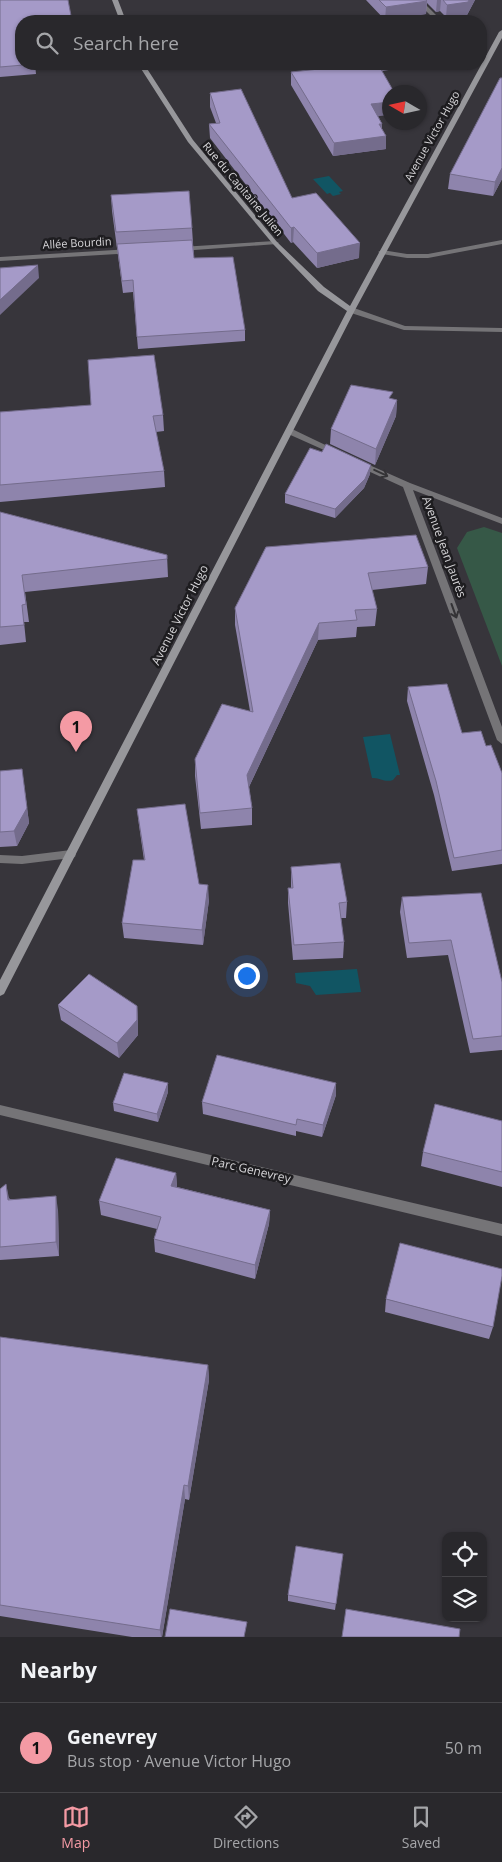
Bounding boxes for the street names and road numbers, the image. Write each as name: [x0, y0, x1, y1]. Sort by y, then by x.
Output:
street label: Avenue Victor Hugo: [400, 88, 463, 184]
street label: Rue du Capitaine Julien: [200, 139, 287, 239]
street label: Allée Bourdin: [42, 233, 112, 252]
street label: Avenue Jean Jaurès: [418, 494, 471, 600]
street label: Avenue Victor Hugo: [147, 562, 212, 668]
street label: Parc Genevrey: [210, 1152, 293, 1187]

